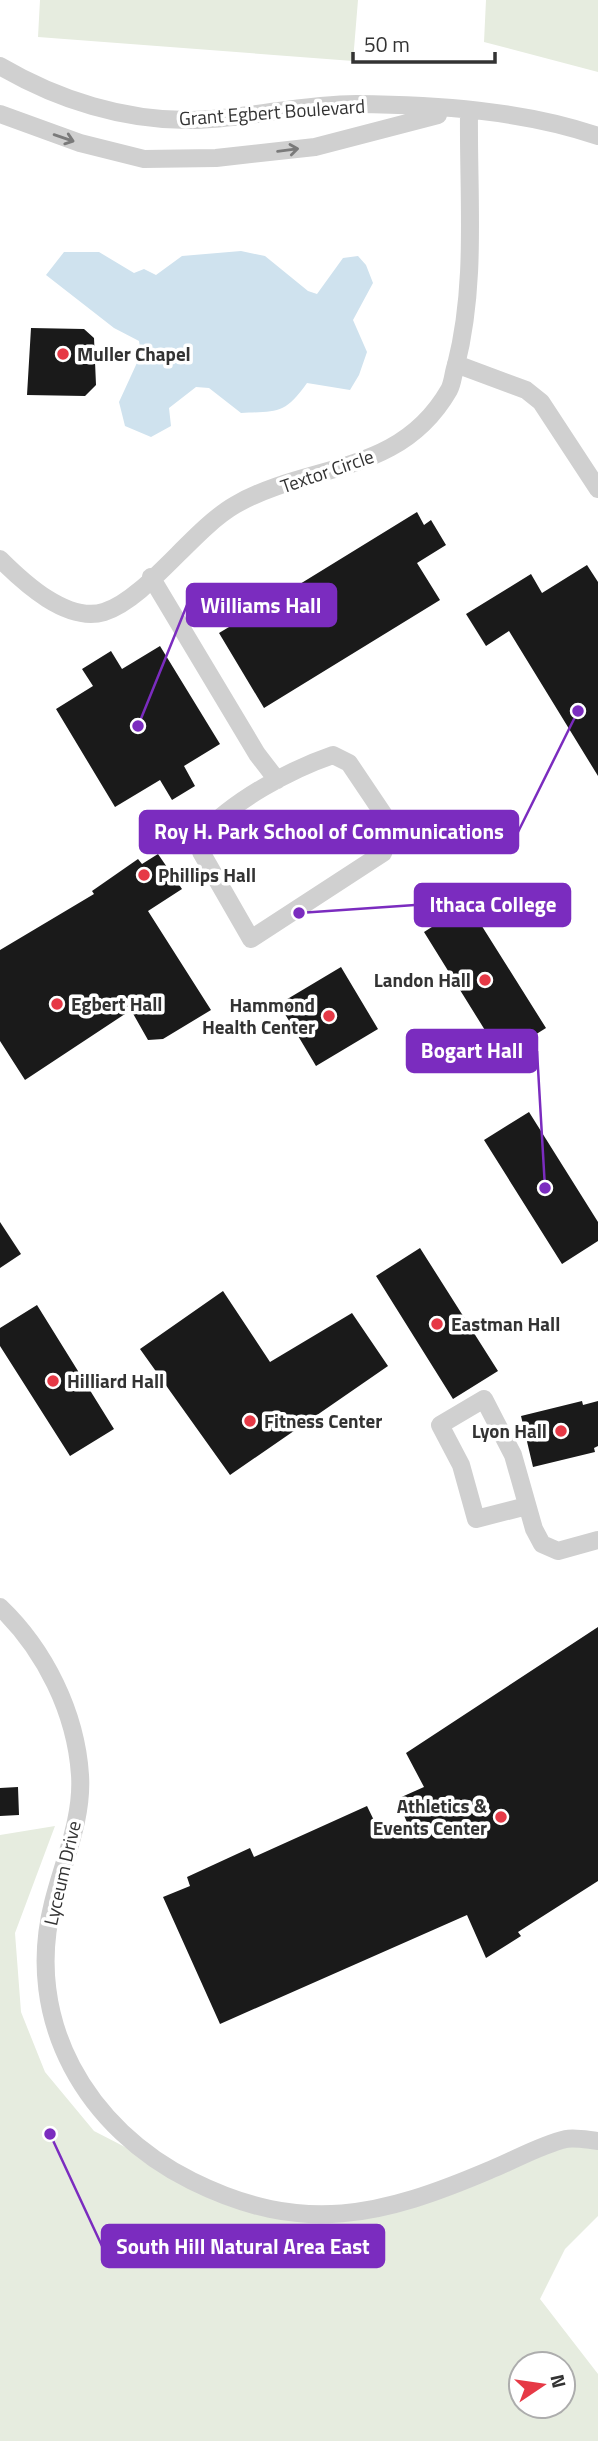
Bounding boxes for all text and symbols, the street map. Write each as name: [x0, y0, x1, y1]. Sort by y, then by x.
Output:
scale bar: [353, 21, 495, 65]
text: 50 m: [364, 28, 410, 60]
street label: Grant Egbert Boulevard: [178, 91, 366, 132]
one-way arrow: [52, 133, 74, 145]
one-way arrow: [276, 144, 299, 157]
place label: Muller Chapel: [77, 339, 191, 368]
marker: Muller Chapel: [55, 346, 71, 362]
street label: Textor Circle: [276, 441, 377, 500]
callout: Williams Hall: [187, 584, 336, 626]
text: Williams Hall: [201, 589, 321, 621]
callout: Roy H. Park School of Communications: [140, 811, 518, 853]
text: Roy H. Park School of Communications: [154, 815, 504, 847]
place label: Phillips Hall: [158, 860, 256, 889]
marker: Phillips Hall: [136, 867, 152, 883]
callout: Ithaca College: [415, 884, 570, 926]
text: Ithaca College: [429, 888, 557, 920]
place label: Landon Hall: [374, 965, 471, 994]
marker: Landon Hall: [477, 972, 493, 988]
place label: Egbert Hall: [71, 989, 162, 1018]
place label: Hammond Health Center: [202, 990, 315, 1041]
marker: Egbert Hall: [49, 996, 65, 1012]
marker: Hammond Health Center: [321, 1008, 337, 1024]
callout: Bogart Hall: [407, 1030, 537, 1072]
text: Bogart Hall: [421, 1034, 523, 1066]
place label: Eastman Hall: [451, 1309, 560, 1338]
marker: Eastman Hall: [429, 1316, 445, 1332]
place label: Hilliard Hall: [67, 1366, 164, 1395]
marker: Hilliard Hall: [45, 1373, 61, 1389]
place label: Fitness Center: [264, 1406, 382, 1435]
marker: Fitness Center: [242, 1413, 258, 1429]
place label: Lyon Hall: [472, 1416, 547, 1445]
marker: Lyon Hall: [553, 1423, 569, 1439]
place label: Athletics & Events Center: [373, 1791, 488, 1842]
marker: Athletics & Events Center: [493, 1809, 509, 1825]
street label: Lyceum Drive: [35, 1818, 88, 1928]
callout: South Hill Natural Area East: [102, 2225, 384, 2267]
text: South Hill Natural Area East: [116, 2230, 370, 2262]
north arrow: [507, 2350, 577, 2420]
text: N: [543, 2371, 575, 2391]

